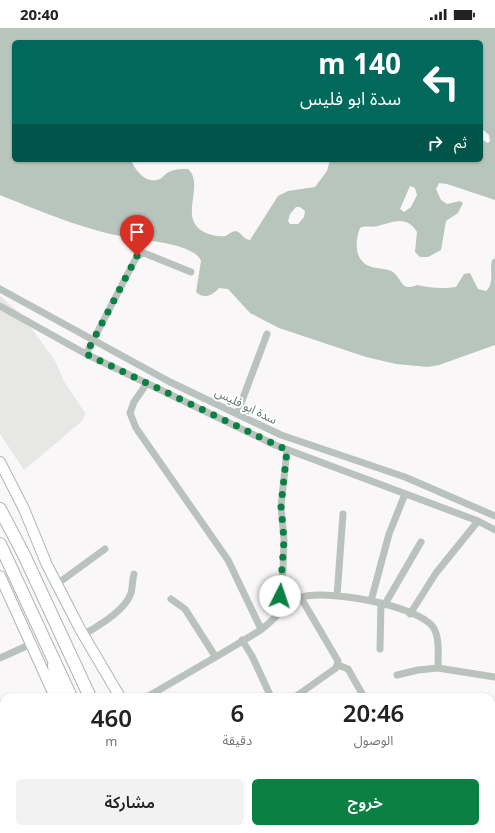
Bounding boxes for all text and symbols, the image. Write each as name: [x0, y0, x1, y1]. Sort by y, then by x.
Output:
text: 20:40: [20, 4, 59, 24]
text: 140 m: [318, 44, 401, 82]
icon: left: [415, 56, 467, 108]
text: سدة ابو فليس: [300, 86, 401, 110]
icon: right: [424, 132, 446, 154]
text: ثم: [454, 132, 467, 152]
pin: [120, 215, 154, 256]
icon: arrive: [126, 221, 148, 243]
street label: سدة ابو فليس: [212, 383, 280, 428]
position arrow: [259, 575, 301, 617]
text: 6: [230, 696, 244, 729]
text: 20:46: [343, 696, 404, 729]
text: 460: [91, 701, 132, 734]
text: دقيقة: [223, 731, 252, 749]
text: الوصول: [354, 731, 393, 749]
text: m: [105, 732, 117, 750]
button: مشاركة: [16, 779, 244, 825]
button: خروج: [252, 779, 479, 825]

